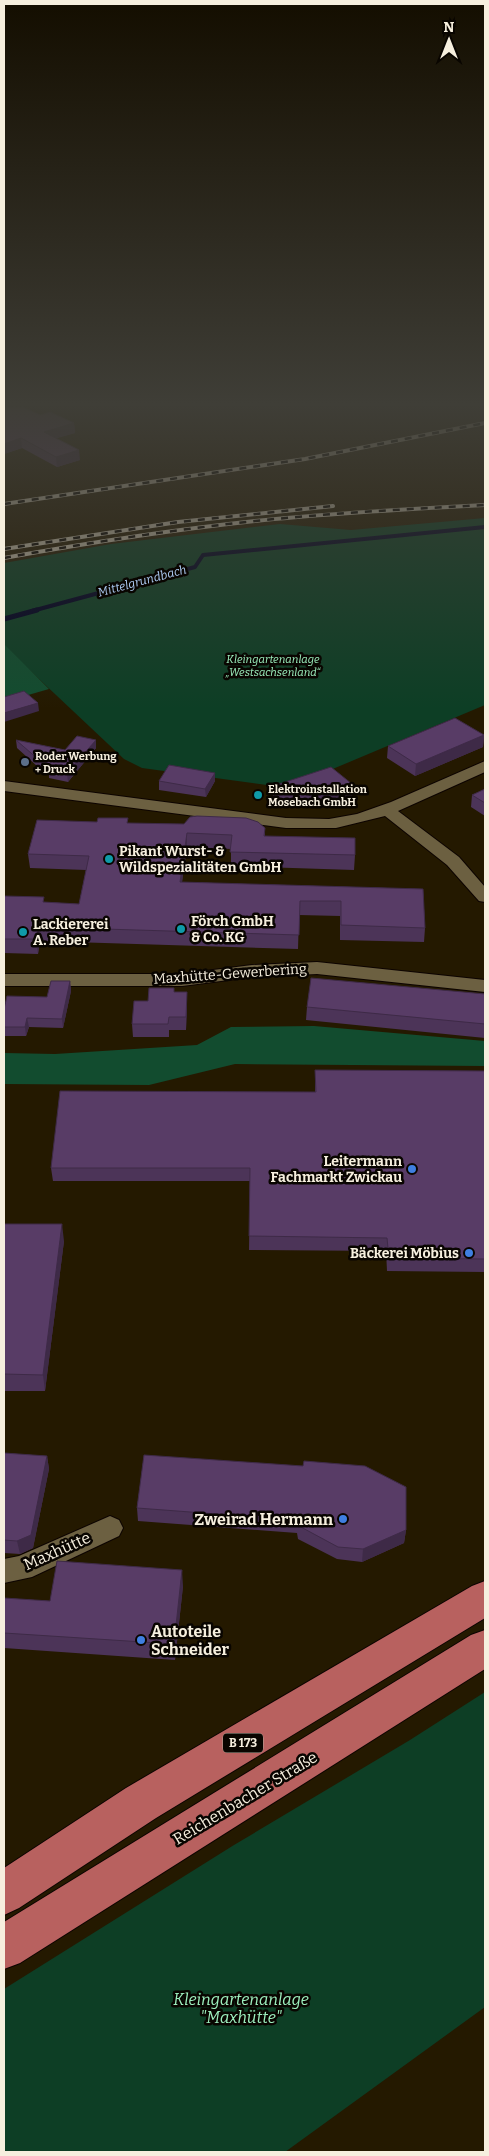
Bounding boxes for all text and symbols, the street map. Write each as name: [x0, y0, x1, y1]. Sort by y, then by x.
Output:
north arrow: [424, 15, 474, 65]
text: N: [444, 19, 455, 36]
water label: Mittelgrundbach: [96, 562, 188, 600]
park label: Kleingartenanlage „Westsachsenland“: [225, 653, 321, 679]
place label: Roder Werbung + Druck: [35, 750, 117, 776]
marker: Roder Werbung + Druck: [19, 756, 31, 768]
place label: Elektroinstallation Mosebach GmbH: [268, 783, 367, 809]
marker: Elektroinstallation Mosebach GmbH: [252, 789, 264, 801]
place label: Pikant Wurst- & Wildspezialitäten GmbH: [119, 843, 282, 876]
marker: Pikant Wurst- & Wildspezialitäten GmbH: [103, 853, 115, 865]
place label: Förch GmbH & Co. KG: [191, 913, 274, 946]
place label: Lackiererei A. Reber: [33, 916, 109, 949]
marker: Förch GmbH & Co. KG: [175, 923, 187, 935]
marker: Lackiererei A. Reber: [17, 926, 29, 938]
street label: Maxhütte-Gewerbering: [153, 960, 307, 988]
place label: Leitermann Fachmarkt Zwickau: [271, 1153, 402, 1186]
marker: Leitermann Fachmarkt Zwickau: [406, 1163, 418, 1175]
place label: Bäckerei Möbius: [350, 1245, 459, 1262]
marker: Bäckerei Möbius: [463, 1247, 475, 1259]
place label: Zweirad Hermann: [194, 1510, 334, 1529]
marker: Zweirad Hermann: [337, 1513, 349, 1525]
street label: Maxhütte: [21, 1528, 93, 1574]
place label: Autoteile Schneider: [151, 1622, 229, 1659]
marker: Autoteile Schneider: [135, 1634, 147, 1646]
road number: B 173: [223, 1734, 263, 1752]
street label: Reichenbacher Straße: [169, 1747, 321, 1849]
park label: Kleingartenanlage "Maxhütte": [173, 1990, 309, 2027]

